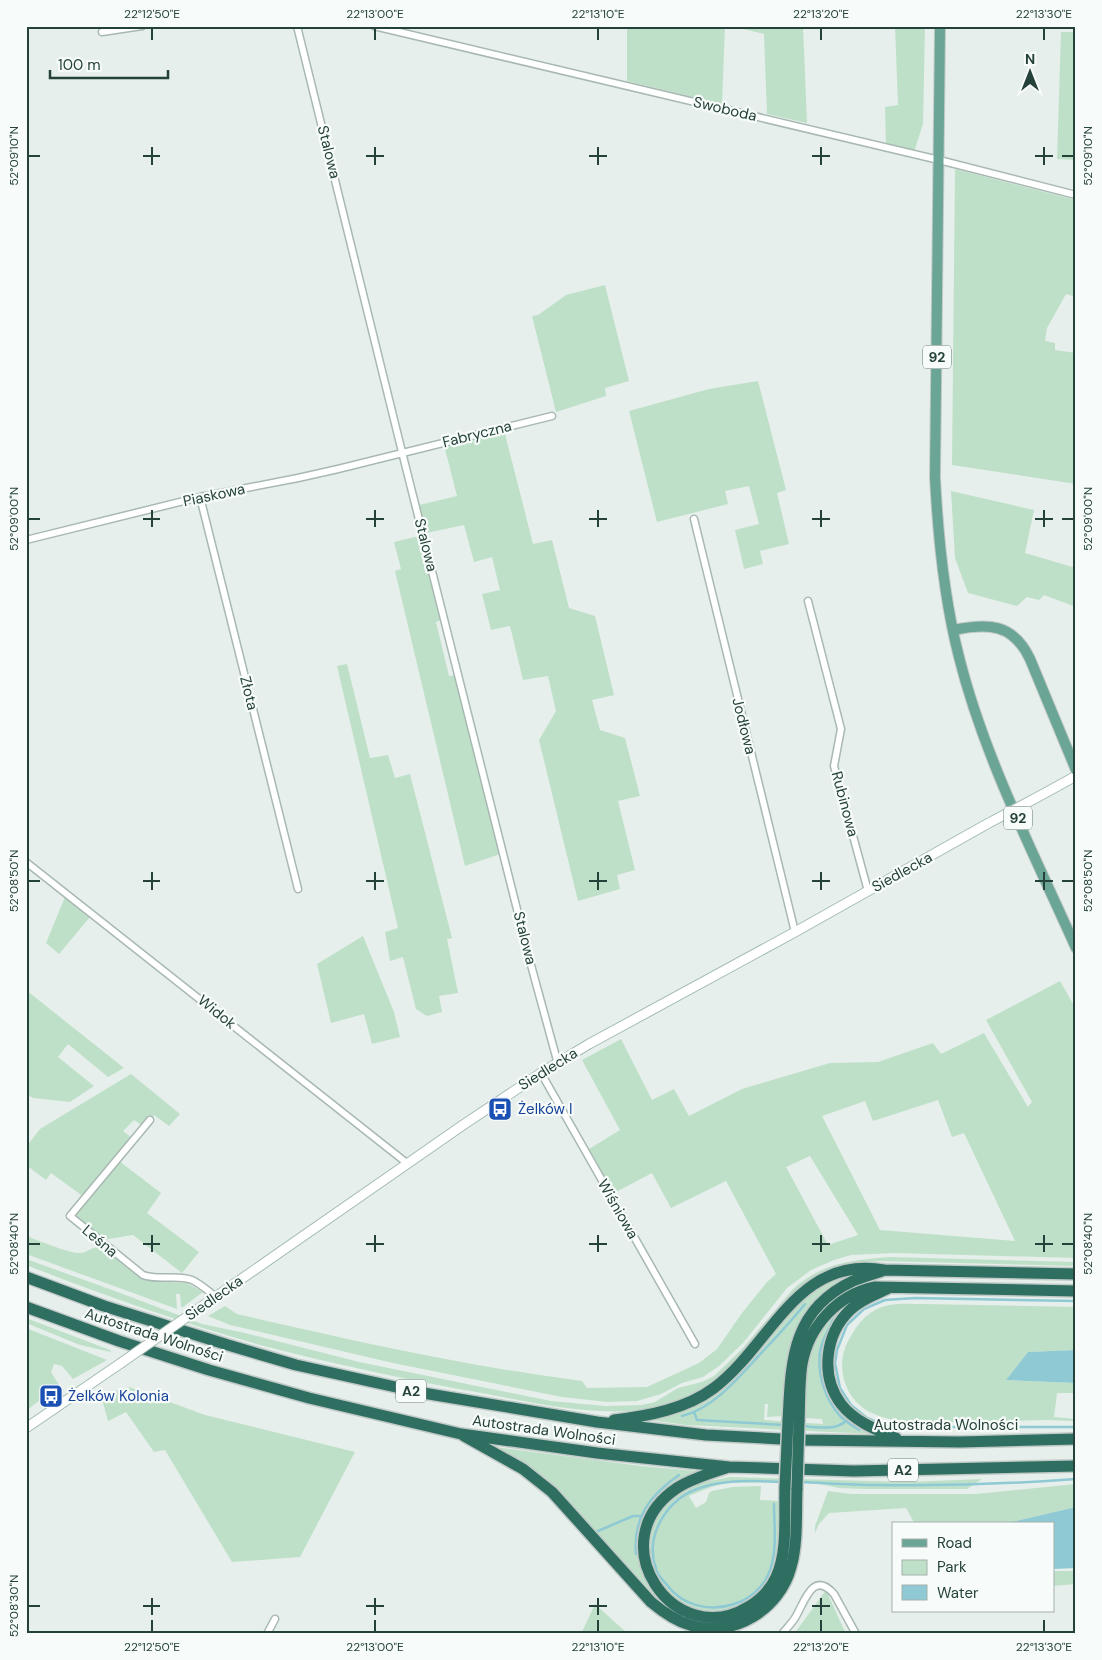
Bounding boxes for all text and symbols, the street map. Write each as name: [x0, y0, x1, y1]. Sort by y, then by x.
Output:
text: 22°12'50"E: [124, 6, 180, 22]
text: 22°13'00"E: [346, 6, 404, 22]
text: 22°13'10"E: [572, 6, 625, 22]
text: 22°13'20"E: [793, 6, 849, 22]
text: 22°13'30"E: [1016, 6, 1072, 22]
scale bar: [50, 48, 168, 80]
north arrow: [1004, 48, 1054, 98]
text: N: [1025, 50, 1035, 68]
text: 100 m: [58, 55, 101, 75]
street label: Swoboda: [691, 92, 759, 126]
street label: Stalowa: [313, 123, 345, 181]
text: 52°09'10"N: [6, 126, 22, 186]
text: 52°09'10"N: [1080, 126, 1096, 186]
road number: 92: [923, 346, 951, 368]
street label: Fabryczna: [440, 416, 514, 452]
street label: Piaskowa: [181, 479, 247, 511]
text: 52°09'00"N: [6, 487, 22, 551]
text: 52°09'00"N: [1080, 487, 1096, 551]
street label: Stalowa: [410, 516, 442, 574]
street label: Złota: [235, 674, 263, 712]
street label: Jodłowa: [727, 696, 761, 756]
street label: Rubinowa: [827, 769, 863, 839]
road number: 92: [1004, 806, 1032, 830]
street label: Siedlecka: [868, 847, 936, 897]
text: 52°08'50"N: [6, 850, 22, 912]
text: 52°08'50"N: [1080, 850, 1096, 912]
street label: Stalowa: [509, 909, 541, 967]
street label: Widok: [194, 990, 241, 1034]
street label: Siedlecka: [515, 1043, 581, 1095]
bus stop icon: Żelków I: [487, 1096, 513, 1122]
place label: Żelków I: [518, 1099, 573, 1119]
street label: Wiśniowa: [593, 1176, 643, 1242]
text: 52°08'40"N: [6, 1213, 22, 1275]
text: 52°08'40"N: [1080, 1213, 1096, 1275]
street label: Leśna: [78, 1220, 122, 1262]
street label: Siedlecka: [181, 1271, 247, 1325]
street label: Autostrada Wolności: [82, 1303, 226, 1367]
road number: A2: [396, 1380, 426, 1402]
bus stop icon: Żelków Kolonia: [38, 1383, 64, 1409]
place label: Żelków Kolonia: [68, 1386, 169, 1406]
street label: Autostrada Wolności: [471, 1410, 617, 1450]
street label: Autostrada Wolności: [874, 1415, 1018, 1435]
road number: A2: [888, 1458, 918, 1482]
legend: [892, 1522, 1054, 1612]
text: Road: [937, 1533, 972, 1553]
text: Park: [937, 1557, 967, 1577]
text: 52°08'30"N: [6, 1575, 22, 1637]
text: Water: [937, 1583, 979, 1603]
text: 22°12'50"E: [124, 1639, 180, 1655]
text: 22°13'00"E: [346, 1639, 404, 1655]
text: 22°13'10"E: [572, 1639, 625, 1655]
text: 22°13'20"E: [793, 1639, 849, 1655]
text: 22°13'30"E: [1016, 1639, 1072, 1655]

